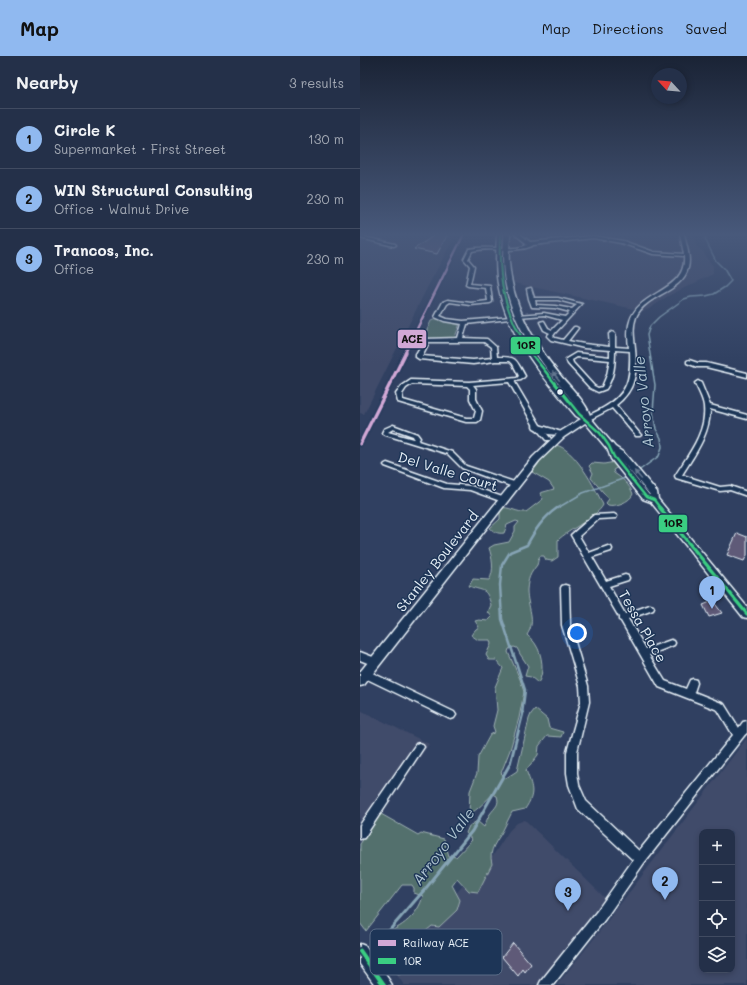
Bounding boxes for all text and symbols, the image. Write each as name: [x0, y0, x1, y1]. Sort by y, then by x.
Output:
text: Map: [20, 16, 59, 41]
text: Map: [542, 19, 570, 38]
text: Directions: [592, 19, 663, 38]
text: Saved: [685, 19, 727, 38]
north arrow: [651, 68, 687, 104]
text: Nearby: [16, 71, 78, 93]
text: 3 results: [289, 74, 344, 91]
text: Circle K: [54, 120, 115, 140]
text: 1: [26, 130, 32, 147]
text: 130 m: [308, 130, 344, 147]
text: Supermarket · First Street: [54, 140, 226, 157]
text: WIN Structural Consulting: [54, 180, 253, 200]
text: 2: [25, 190, 33, 207]
text: 230 m: [307, 190, 344, 207]
text: Office · Walnut Drive: [54, 200, 189, 217]
text: Trancos, Inc.: [54, 240, 154, 260]
text: 3: [25, 250, 33, 267]
text: 230 m: [307, 250, 344, 267]
text: Office: [54, 260, 94, 277]
line badge: ACE: [397, 329, 427, 349]
text: ACE: [401, 331, 423, 346]
line badge: 10R: [510, 336, 541, 355]
text: 10R: [516, 337, 536, 352]
water label: Arroyo Valle: [628, 355, 658, 449]
one-way arrow: [552, 371, 561, 382]
unlabelled marker: [555, 387, 565, 397]
street label: Del Valle Court: [396, 447, 500, 495]
one-way arrow: [633, 469, 642, 480]
street label: Stanley Boulevard: [392, 506, 483, 615]
line badge: 10R: [658, 514, 688, 533]
text: 10R: [663, 515, 683, 530]
pin: 1: [699, 576, 725, 609]
street label: Tessa Place: [615, 586, 671, 666]
your location: [567, 623, 587, 643]
water label: Arroyo Valle: [407, 803, 479, 889]
map controls: [699, 829, 735, 973]
button: +: [699, 829, 735, 865]
button: −: [699, 865, 735, 901]
pin: 2: [652, 867, 678, 900]
pin: 3: [555, 878, 581, 911]
button: locate: [699, 901, 735, 937]
legend: [370, 929, 502, 975]
text: Railway ACE: [403, 935, 469, 950]
button: layers: [699, 937, 735, 973]
text: 10R: [403, 953, 422, 968]

